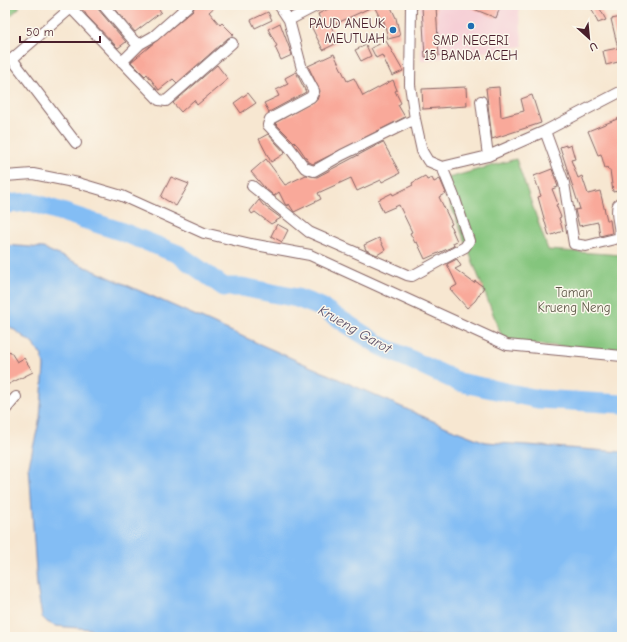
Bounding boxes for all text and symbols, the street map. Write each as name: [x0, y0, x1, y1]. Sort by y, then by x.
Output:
place label: PAUD ANEUK MEUTUAH: [309, 16, 386, 46]
scale bar: [20, 18, 100, 44]
north arrow: [569, 18, 609, 58]
marker: SMP NEGERI 15 BANDA ACEH: [466, 21, 476, 31]
text: 50 m: [26, 25, 54, 39]
marker: PAUD ANEUK MEUTUAH: [388, 25, 398, 35]
place label: SMP NEGERI 15 BANDA ACEH: [424, 33, 518, 63]
text: U: [587, 39, 600, 54]
park label: Taman Krueng Neng: [537, 285, 611, 315]
water label: Krueng Garot: [315, 302, 396, 358]

